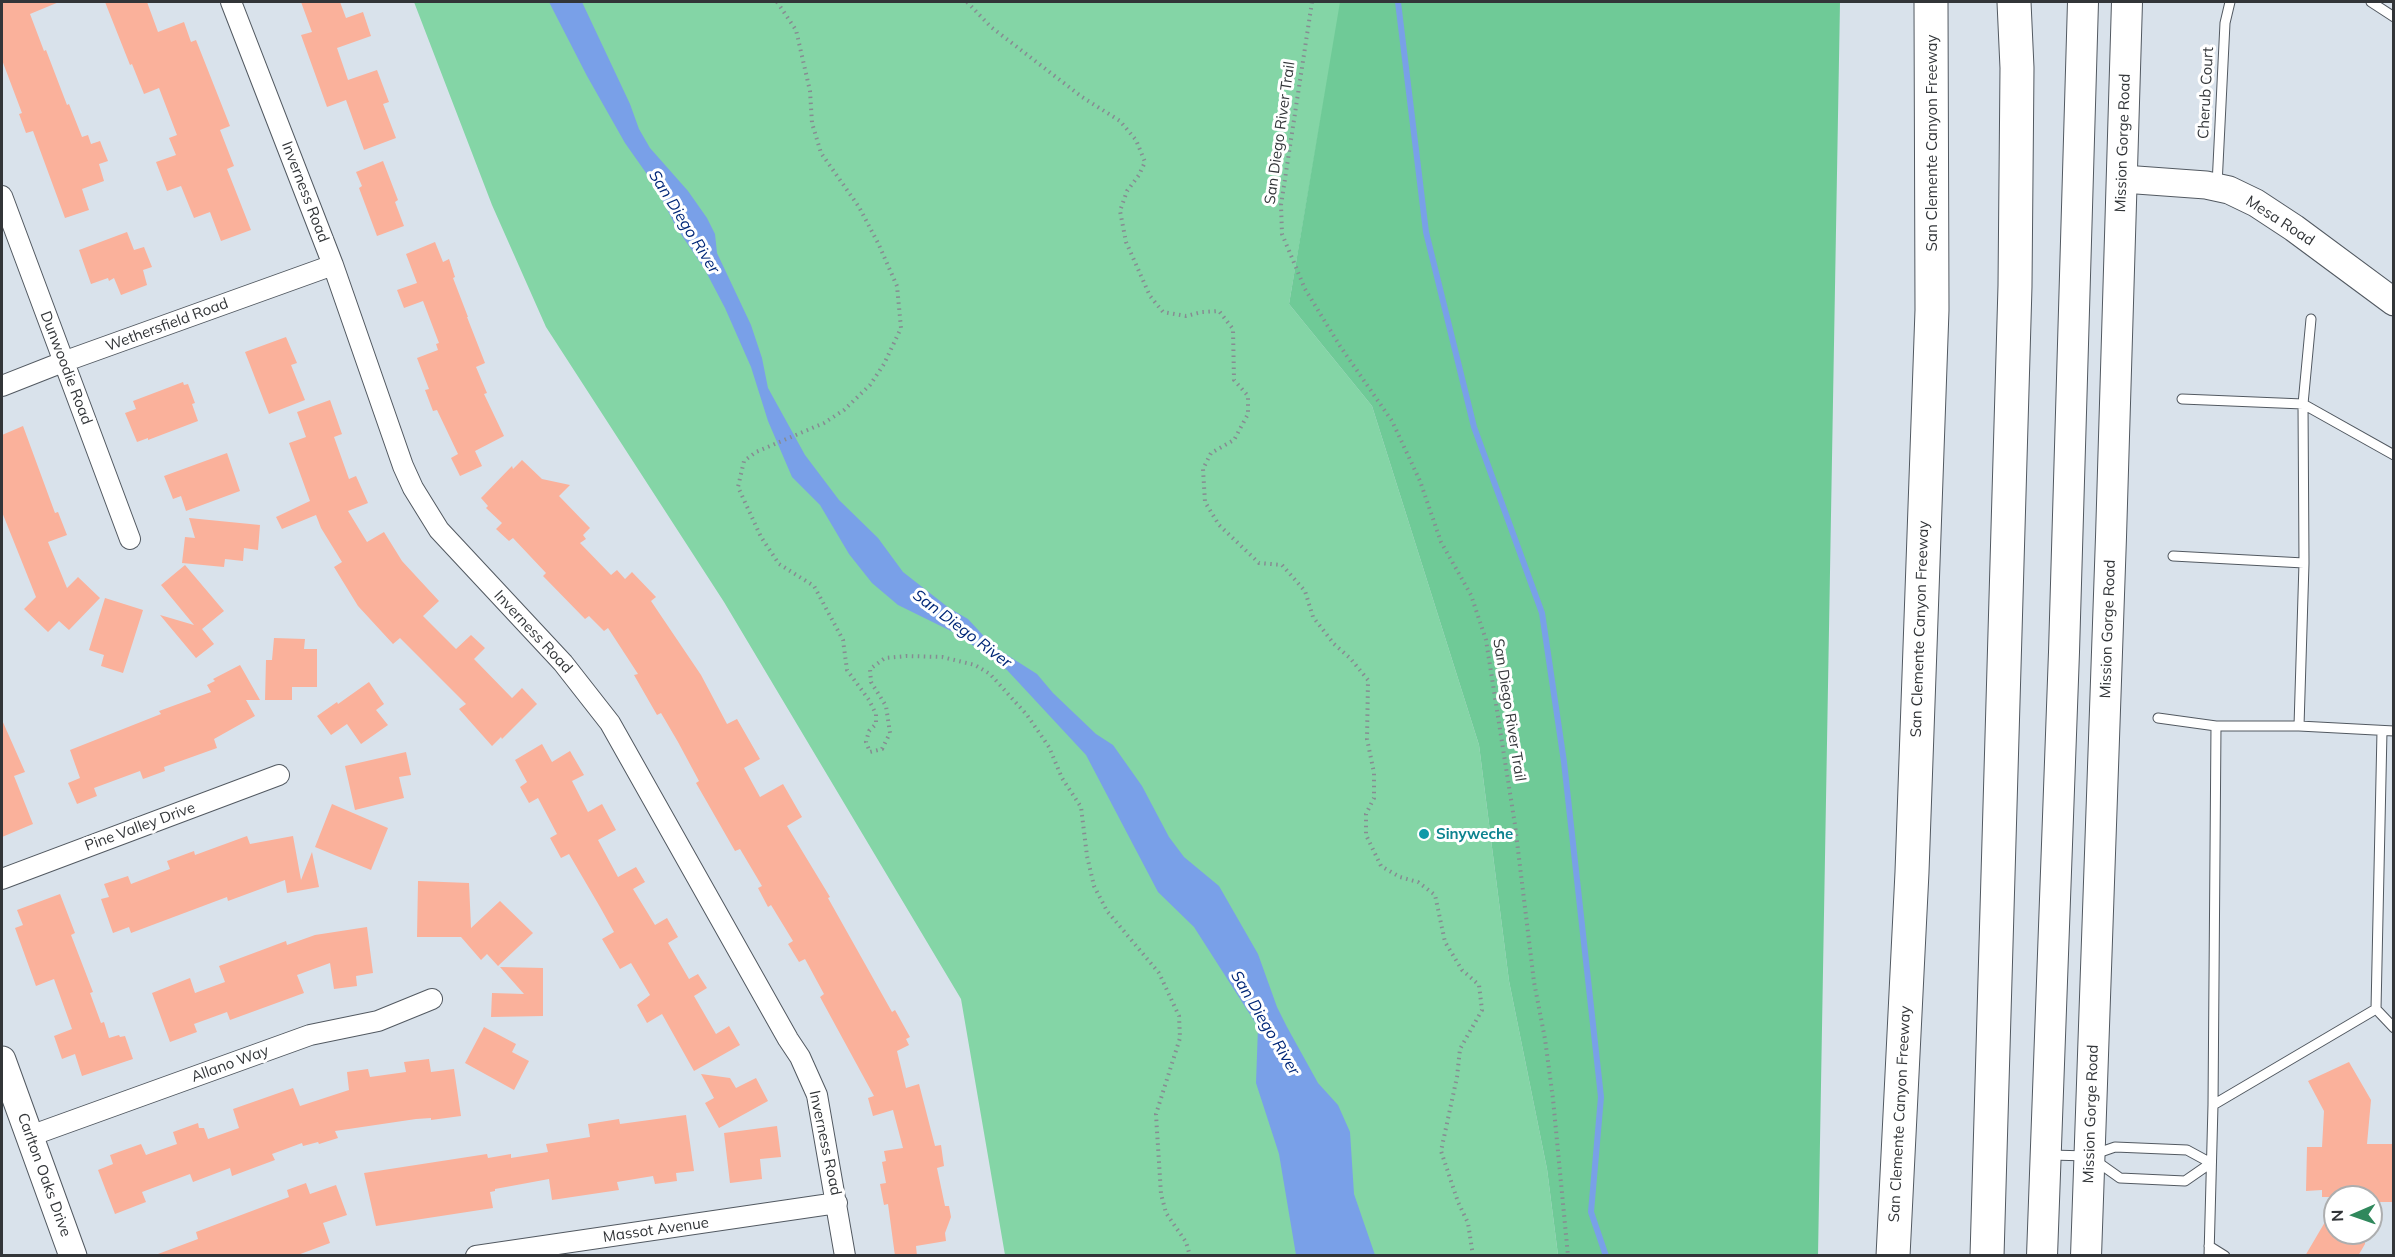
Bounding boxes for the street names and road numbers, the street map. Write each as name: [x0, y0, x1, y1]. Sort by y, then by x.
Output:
street label: San Clemente Canyon Freeway: [1923, 35, 1941, 251]
street label: Cherub Court: [2195, 46, 2217, 140]
street label: San Diego River Trail: [1261, 60, 1299, 206]
street label: Mission Gorge Road: [2112, 73, 2134, 213]
street label: Inverness Road: [278, 139, 332, 245]
street label: Mesa Road: [2242, 192, 2318, 250]
street label: Wethersfield Road: [103, 294, 231, 356]
street label: Dunwoodie Road: [36, 309, 96, 427]
street label: San Clemente Canyon Freeway: [1907, 520, 1933, 738]
street label: Mission Gorge Road: [2097, 559, 2119, 699]
street label: Inverness Road: [490, 587, 576, 677]
street label: San Diego River Trail: [1489, 637, 1529, 783]
street label: Pine Valley Drive: [82, 799, 198, 855]
street label: San Clemente Canyon Freeway: [1885, 1005, 1915, 1223]
street label: Allano Way: [189, 1042, 271, 1086]
street label: Mission Gorge Road: [2080, 1044, 2102, 1184]
street label: Inverness Road: [805, 1089, 845, 1197]
street label: Carlton Oaks Drive: [13, 1111, 75, 1239]
street label: Massot Avenue: [602, 1214, 710, 1246]

